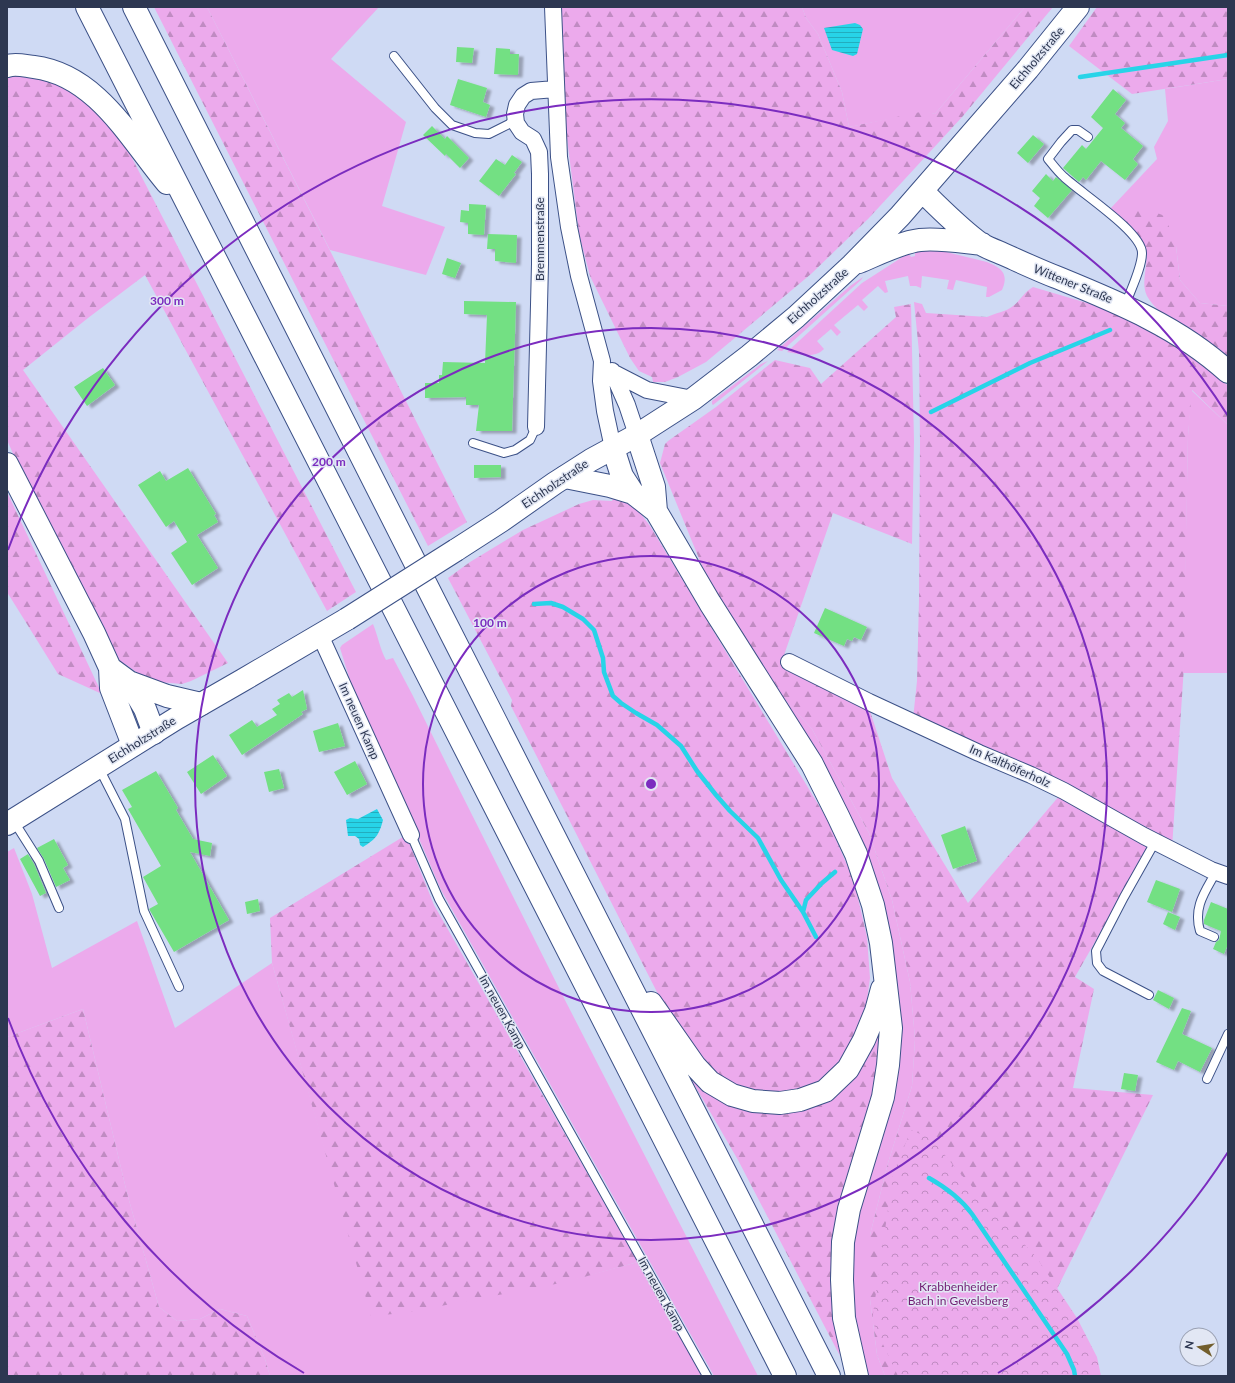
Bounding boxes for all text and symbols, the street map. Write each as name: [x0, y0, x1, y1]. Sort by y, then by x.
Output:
street label: Eichholzstraße: [1006, 23, 1067, 92]
street label: Bremmenstraße: [532, 197, 547, 281]
street label: Wittener Straße: [1031, 261, 1115, 306]
street label: Eichholzstraße: [784, 264, 851, 327]
text: 300 m: [150, 293, 184, 308]
text: 200 m: [312, 454, 346, 469]
street label: Eichholzstraße: [519, 456, 591, 511]
text: 100 m: [473, 615, 507, 630]
street label: Im neuen Kamp: [336, 680, 383, 762]
street label: Eichholzstraße: [105, 713, 178, 766]
street label: Im Kalthöferholz: [967, 741, 1054, 790]
centre of rings: [644, 777, 658, 791]
street label: Im neuen Kamp: [476, 972, 529, 1052]
street label: Im neuen Kamp: [635, 1254, 688, 1334]
park label: Krabbenheider Bach in Gevelsberg: [908, 1279, 1008, 1308]
north arrow: [1179, 1327, 1219, 1367]
text: N: [1181, 1339, 1196, 1350]

